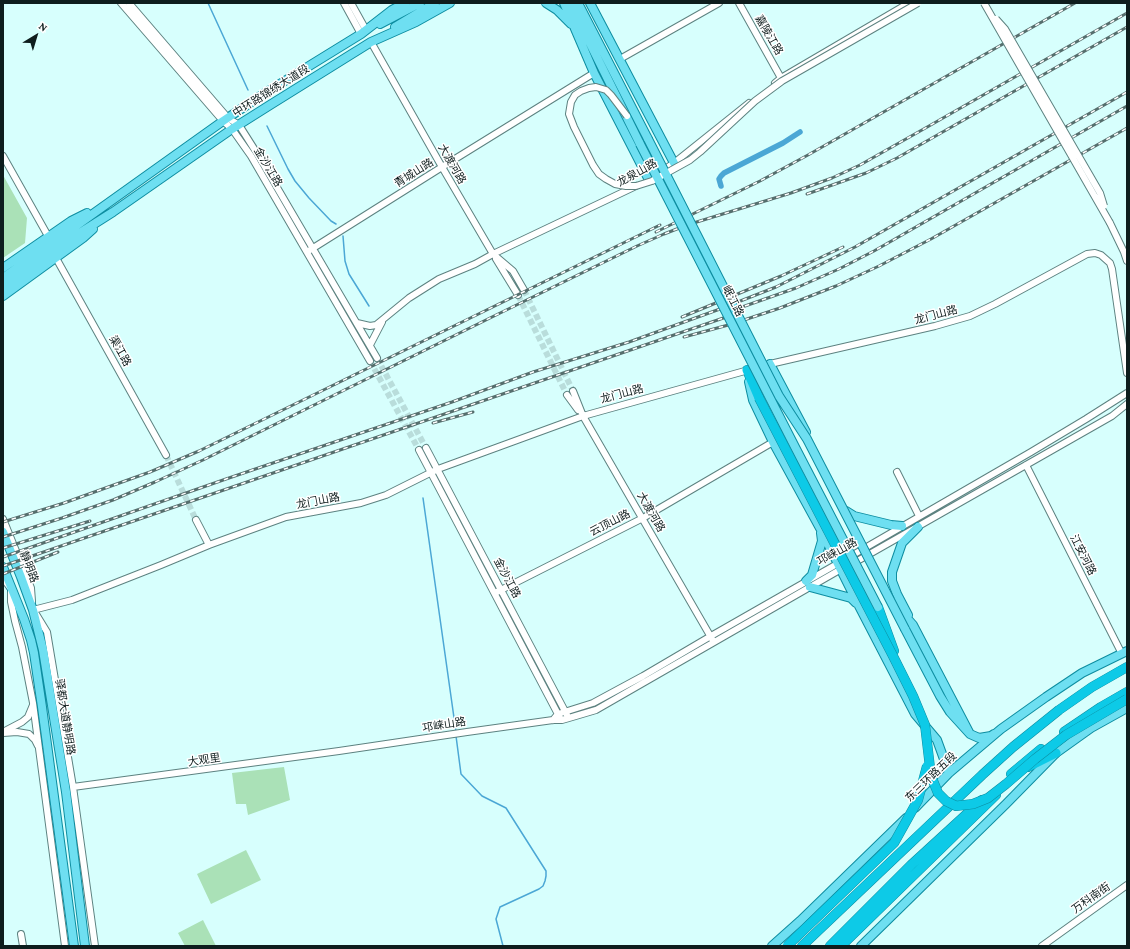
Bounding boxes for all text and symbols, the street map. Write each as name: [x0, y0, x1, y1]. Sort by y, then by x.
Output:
street label: 嘉陵江路: [752, 13, 786, 57]
north arrow: [16, 16, 56, 56]
text: N: [37, 20, 50, 34]
street label: 中环路锦绣大道段: [230, 62, 312, 120]
street label: 大渡河路: [435, 142, 469, 186]
street label: 金沙江路: [251, 145, 285, 189]
street label: 青城山路: [392, 156, 436, 190]
street label: 龙泉山路: [615, 157, 659, 189]
street label: 岷江路: [720, 283, 746, 319]
street label: 龙门山路: [913, 303, 959, 327]
street label: 渠江路: [106, 333, 134, 369]
street label: 龙门山路: [599, 382, 645, 406]
street label: 龙门山路: [295, 490, 341, 512]
street label: 大渡河路: [634, 490, 668, 534]
street label: 云顶山路: [587, 507, 633, 539]
street label: 江安河路: [1067, 532, 1099, 578]
street label: 邛崃山路: [815, 536, 859, 568]
street label: 静明路: [17, 549, 41, 585]
street label: 金沙江路: [491, 555, 523, 601]
street label: 驿都大道静明路: [52, 678, 78, 756]
street label: 邛崃山路: [421, 715, 467, 735]
street label: 东三环路五段: [903, 749, 959, 805]
street label: 大观里: [187, 751, 221, 769]
street label: 万科南街: [1069, 880, 1113, 916]

